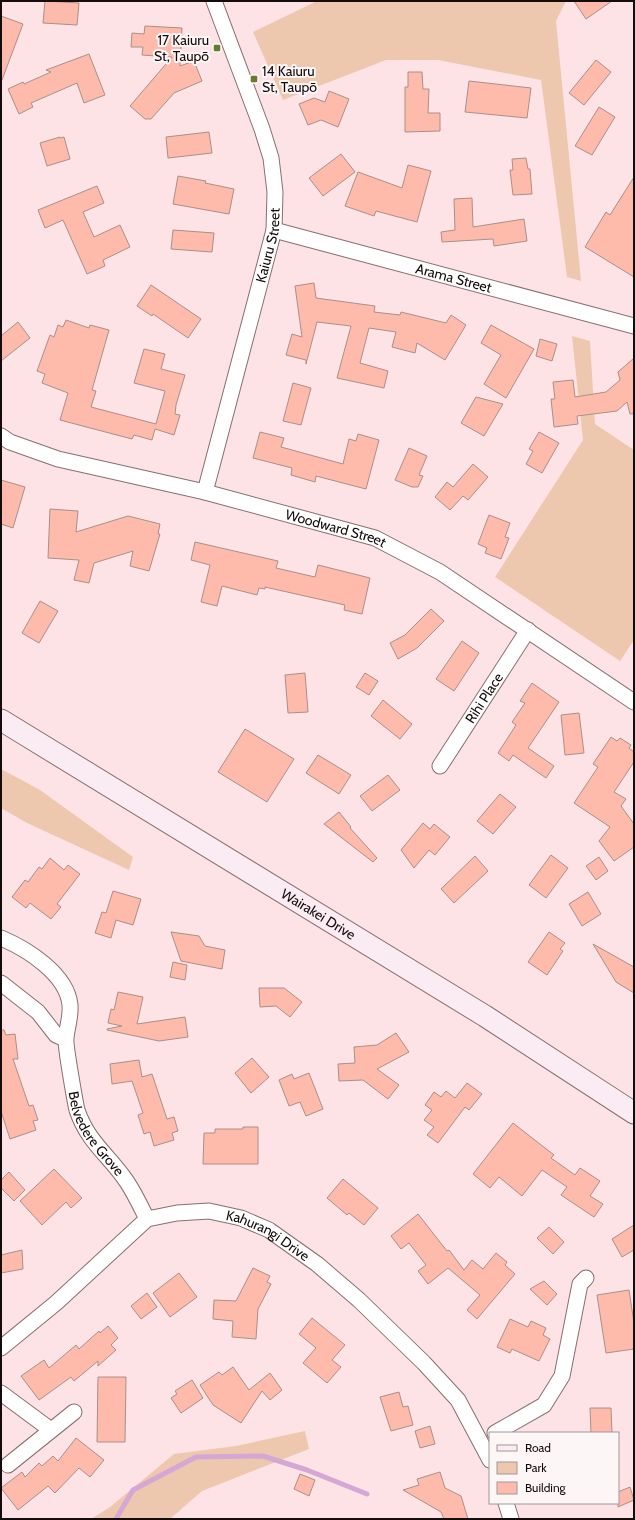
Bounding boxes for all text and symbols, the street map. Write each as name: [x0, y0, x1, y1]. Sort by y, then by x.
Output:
place label: 17 Kaiuru St, Taupō: [154, 31, 209, 65]
marker: 17 Kaiuru St, Taupō: [212, 43, 222, 53]
place label: 14 Kaiuru St, Taupō: [262, 62, 317, 96]
marker: 14 Kaiuru St, Taupō: [249, 74, 259, 84]
street label: Kaiuru Street: [252, 207, 284, 284]
street label: Arama Street: [414, 259, 494, 297]
street label: Woodward Street: [283, 505, 390, 551]
street label: Rihi Place: [461, 669, 507, 727]
street label: Wairakei Drive: [278, 884, 359, 944]
street label: Belvedere Grove: [65, 1090, 128, 1179]
street label: Kahurangi Drive: [224, 1206, 313, 1265]
legend: [489, 1432, 619, 1504]
text: Road: [525, 1440, 551, 1455]
text: Park: [525, 1460, 547, 1475]
text: Building: [525, 1480, 567, 1495]

